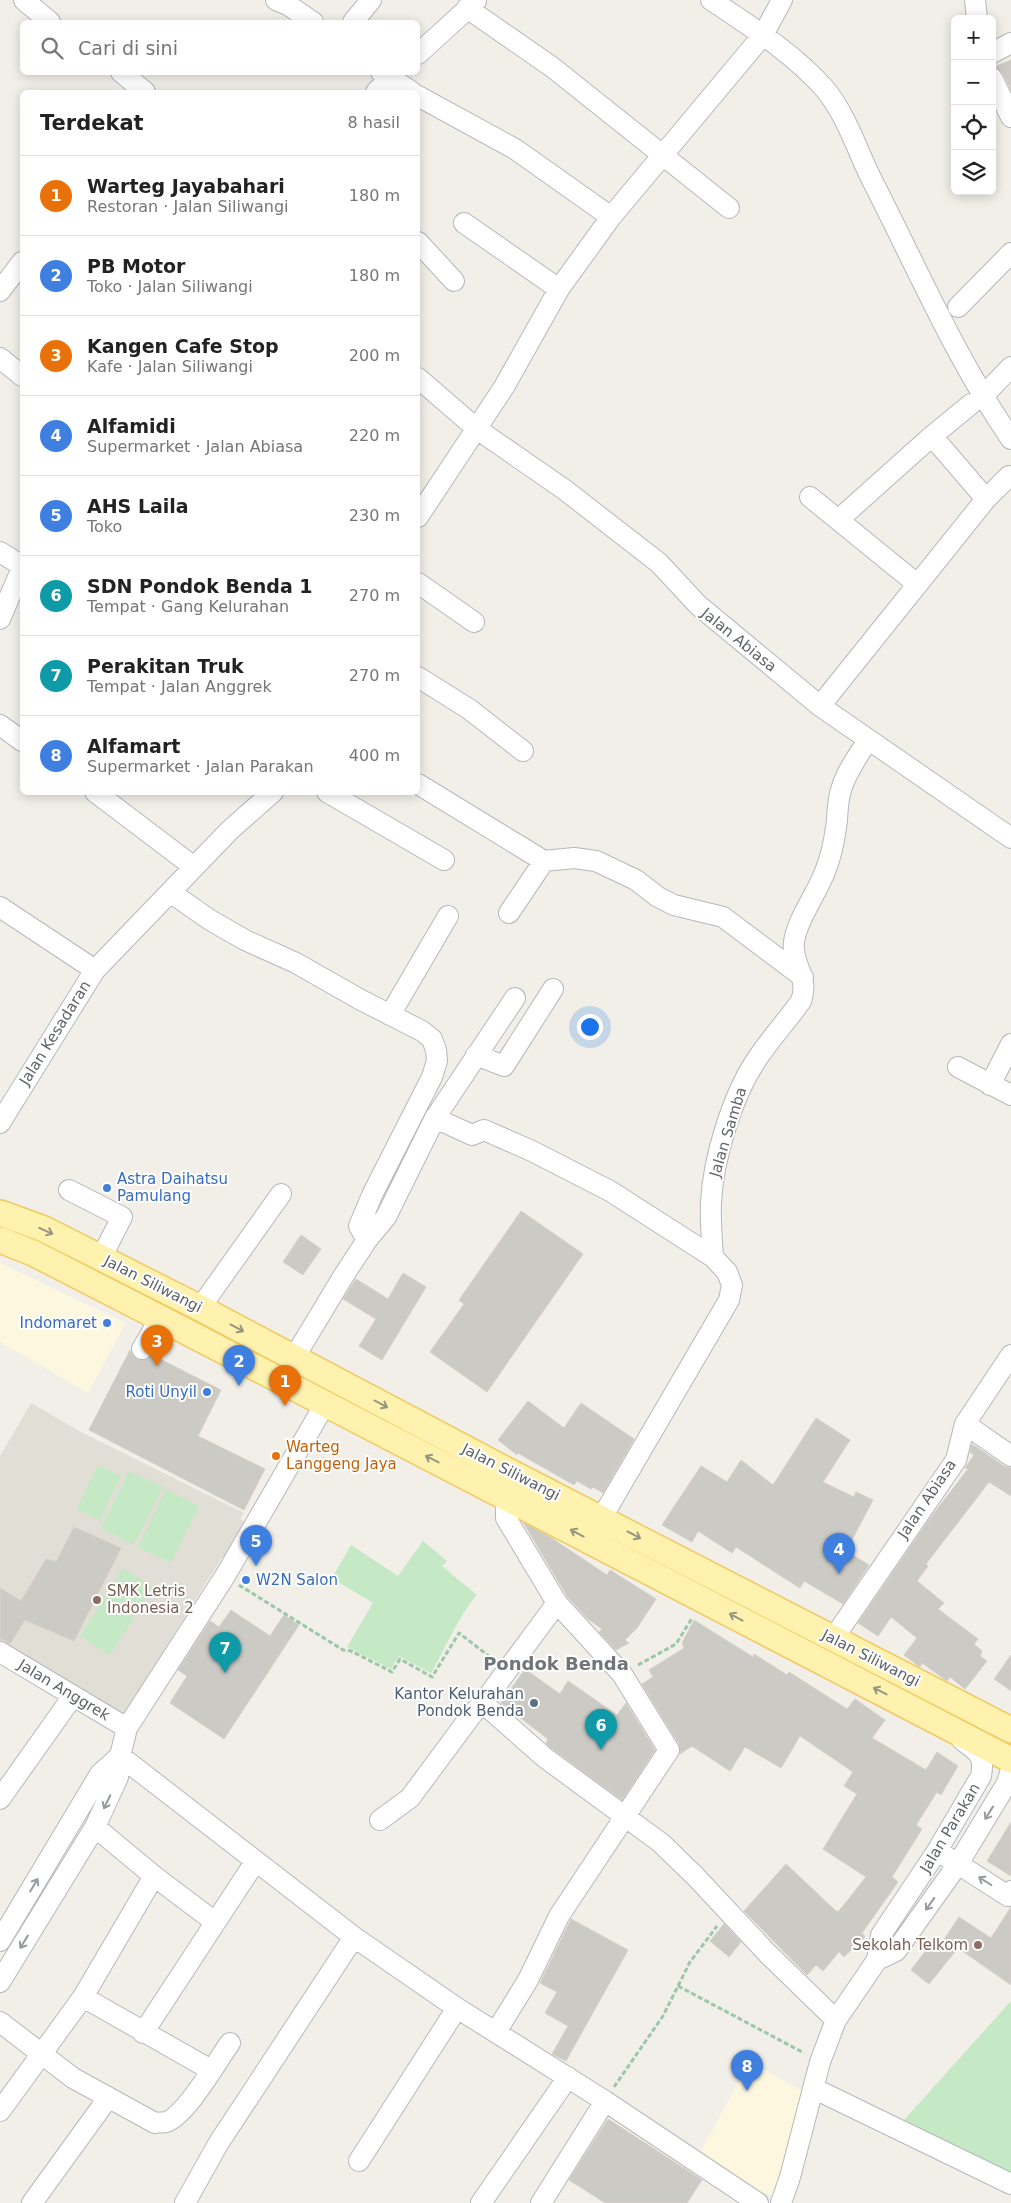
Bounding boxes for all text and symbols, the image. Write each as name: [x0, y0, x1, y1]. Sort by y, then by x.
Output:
map controls: [951, 15, 996, 195]
button: +: [951, 15, 996, 60]
search box: [20, 20, 420, 75]
icon: search: [38, 34, 66, 62]
text: Cari di sini: [78, 37, 178, 59]
button: −: [951, 60, 996, 105]
button: locate: [951, 105, 996, 150]
text: Terdekat: [40, 111, 144, 135]
text: 8 hasil: [348, 113, 400, 132]
button: layers: [951, 150, 996, 195]
text: Warteg Jayabahari: [87, 175, 285, 197]
text: 1: [50, 186, 62, 205]
text: 180 m: [349, 186, 400, 205]
text: Restoran · Jalan Siliwangi: [87, 197, 289, 216]
text: PB Motor: [87, 255, 186, 277]
text: 2: [50, 266, 62, 285]
text: 180 m: [349, 266, 400, 285]
text: Toko · Jalan Siliwangi: [87, 277, 253, 296]
text: Kangen Cafe Stop: [87, 335, 279, 357]
text: 3: [50, 346, 62, 365]
text: 200 m: [349, 346, 400, 365]
text: Kafe · Jalan Siliwangi: [87, 357, 253, 376]
text: Alfamidi: [87, 415, 176, 437]
text: 4: [50, 426, 62, 445]
text: 220 m: [349, 426, 400, 445]
text: Supermarket · Jalan Abiasa: [87, 437, 303, 456]
text: AHS Laila: [87, 495, 189, 517]
text: 5: [50, 506, 62, 525]
text: 230 m: [349, 506, 400, 525]
text: Toko: [87, 517, 122, 536]
text: SDN Pondok Benda 1: [87, 575, 313, 597]
text: 6: [50, 586, 62, 605]
text: 270 m: [349, 586, 400, 605]
text: Tempat · Gang Kelurahan: [87, 597, 289, 616]
street label: Jalan Abiasa: [697, 604, 780, 676]
text: Perakitan Truk: [87, 655, 244, 677]
text: 7: [50, 666, 62, 685]
text: 270 m: [349, 666, 400, 685]
text: Tempat · Jalan Anggrek: [87, 677, 272, 696]
text: Alfamart: [87, 735, 180, 757]
text: 8: [50, 746, 62, 765]
text: 400 m: [349, 746, 400, 765]
text: Supermarket · Jalan Parakan: [87, 757, 314, 776]
street label: Jalan Kesadaran: [15, 977, 94, 1090]
your location: [577, 1014, 603, 1040]
street label: Jalan Samba: [705, 1085, 750, 1180]
place label: Astra Daihatsu Pamulang: [117, 1170, 228, 1205]
marker: Astra Daihatsu Pamulang: [101, 1182, 113, 1194]
one-way arrow: [38, 1226, 53, 1236]
street label: Jalan Siliwangi: [100, 1251, 205, 1317]
place label: Indomaret: [20, 1314, 97, 1332]
marker: Indomaret: [101, 1317, 113, 1329]
one-way arrow: [229, 1324, 244, 1333]
pin: 3: [141, 1325, 173, 1366]
pin: 2: [223, 1345, 255, 1386]
pin: 1: [269, 1365, 301, 1406]
place label: Roti Unyil: [126, 1383, 197, 1401]
marker: Roti Unyil: [201, 1386, 213, 1398]
one-way arrow: [373, 1400, 388, 1409]
place label: Warteg Langgeng Jaya: [286, 1438, 397, 1473]
street label: Jalan Siliwangi: [458, 1439, 563, 1505]
marker: Warteg Langgeng Jaya: [270, 1450, 282, 1462]
one-way arrow: [425, 1453, 440, 1463]
street label: Jalan Abiasa: [893, 1456, 960, 1543]
pin: 5: [240, 1525, 272, 1566]
one-way arrow: [569, 1528, 584, 1538]
one-way arrow: [626, 1531, 641, 1540]
pin: 4: [823, 1533, 855, 1574]
place label: W2N Salon: [256, 1571, 338, 1589]
marker: W2N Salon: [240, 1574, 252, 1586]
place label: SMK Letris Indonesia 2: [107, 1582, 194, 1617]
marker: SMK Letris Indonesia 2: [91, 1594, 103, 1606]
one-way arrow: [729, 1612, 744, 1621]
street label: Jalan Siliwangi: [818, 1625, 923, 1691]
pin: 7: [209, 1632, 241, 1673]
district label: Pondok Benda: [483, 1653, 629, 1674]
street label: Jalan Anggrek: [14, 1655, 113, 1725]
place label: Kantor Kelurahan Pondok Benda: [394, 1685, 524, 1720]
one-way arrow: [873, 1686, 888, 1696]
marker: Kantor Kelurahan Pondok Benda: [528, 1697, 540, 1709]
pin: 6: [585, 1709, 617, 1750]
street label: Jalan Parakan: [916, 1780, 984, 1877]
one-way arrow: [102, 1795, 112, 1810]
one-way arrow: [984, 1806, 994, 1820]
one-way arrow: [979, 1876, 993, 1886]
one-way arrow: [30, 1878, 40, 1892]
one-way arrow: [925, 1897, 935, 1911]
one-way arrow: [19, 1935, 29, 1949]
place label: Sekolah Telkom: [852, 1936, 968, 1954]
marker: Sekolah Telkom: [972, 1939, 984, 1951]
pin: 8: [731, 2050, 763, 2091]

